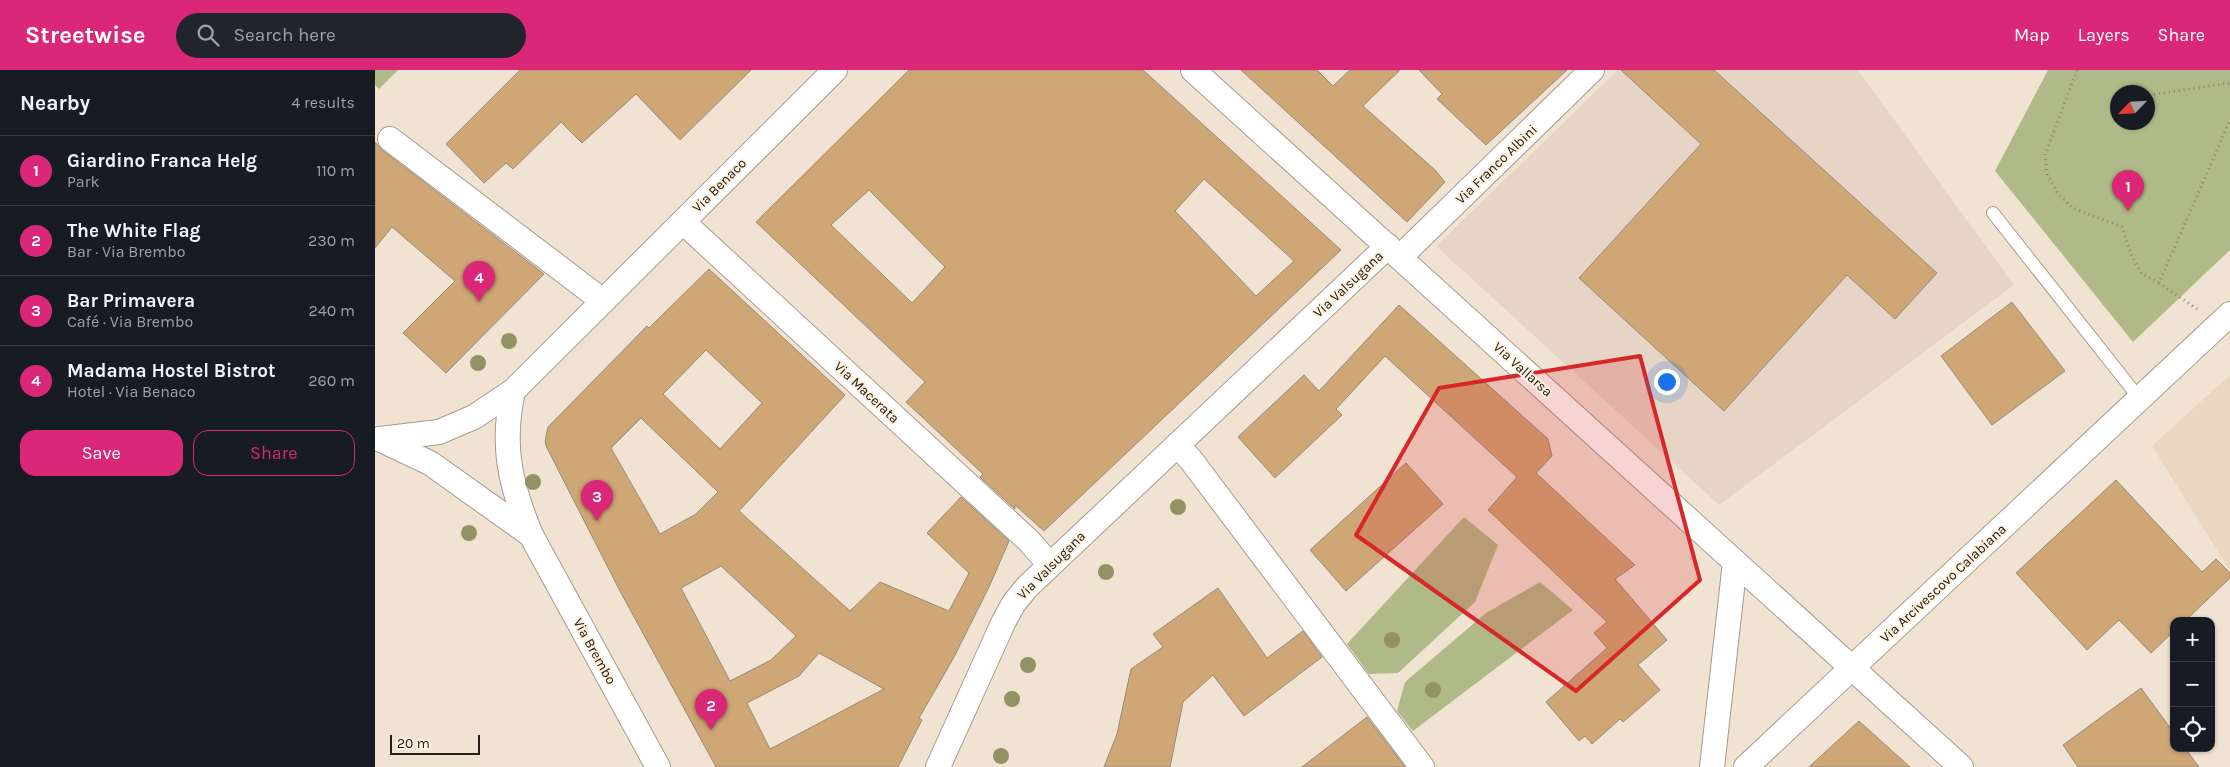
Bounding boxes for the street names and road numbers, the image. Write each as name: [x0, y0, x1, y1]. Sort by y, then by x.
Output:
street label: Via Franco Albini: [1452, 121, 1541, 208]
street label: Via Benaco: [689, 155, 750, 216]
street label: Via Valsugana: [1310, 248, 1387, 321]
street label: Via Vallarsa: [1490, 338, 1556, 400]
street label: Via Macerata: [831, 358, 903, 427]
street label: Via Arcivescovo Calabiana: [1877, 520, 2010, 646]
street label: Via Valsugana: [1014, 528, 1089, 603]
street label: Via Brembo: [569, 615, 620, 687]

